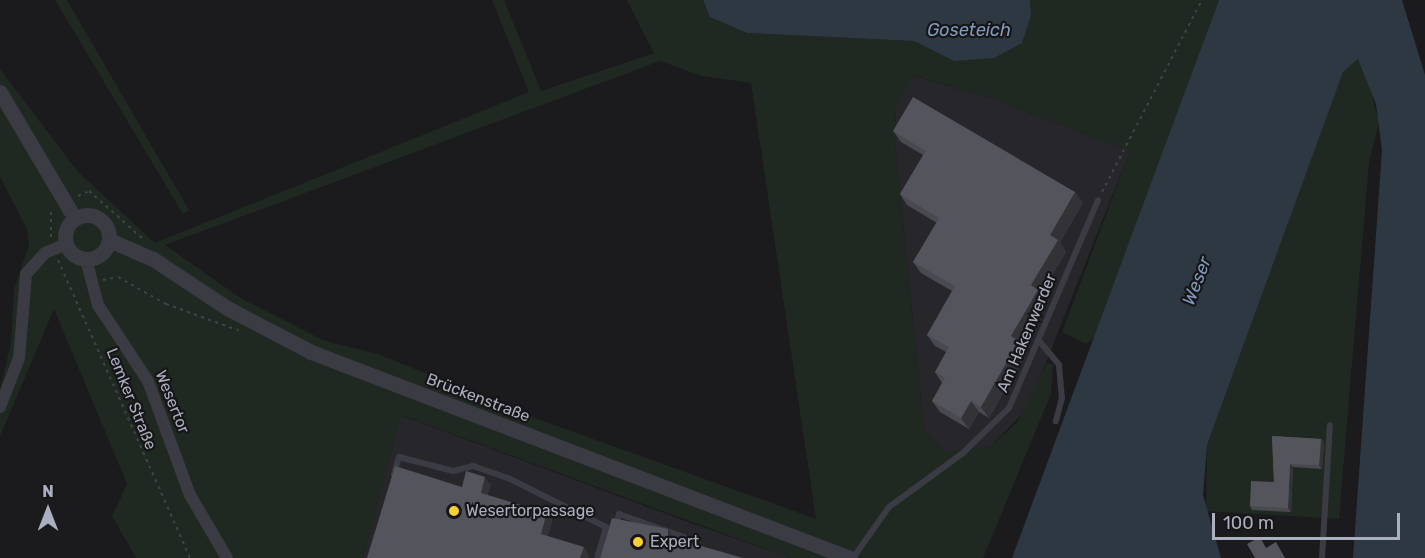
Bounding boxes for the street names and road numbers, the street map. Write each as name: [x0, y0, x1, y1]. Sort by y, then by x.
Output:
street label: Am Hakenwerder: [993, 271, 1061, 395]
street label: Lemker Straße: [102, 345, 160, 453]
street label: Wesertor: [151, 368, 193, 436]
street label: Brückenstraße: [424, 369, 532, 427]

